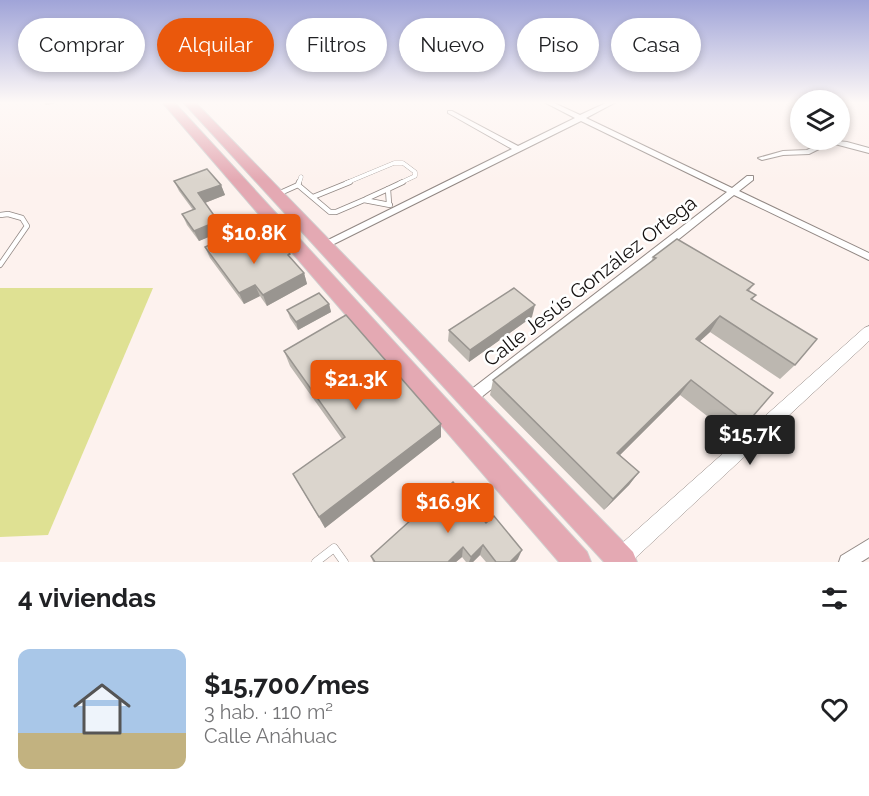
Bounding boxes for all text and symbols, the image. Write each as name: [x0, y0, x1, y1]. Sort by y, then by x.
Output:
chip: Comprar: [18, 18, 145, 72]
chip: Alquilar: [157, 18, 274, 72]
chip: Filtros: [286, 18, 387, 72]
chip: Nuevo: [399, 18, 505, 72]
chip: Piso: [517, 18, 599, 72]
chip: Casa: [611, 18, 701, 72]
map controls: [790, 90, 850, 150]
button: layers: [790, 90, 850, 150]
street label: Calle Jesús González Ortega: [479, 190, 701, 372]
pin: $10.8K: [205, 214, 303, 265]
text: $10.8K: [222, 221, 286, 245]
pin: $21.3K: [307, 360, 405, 411]
text: $21.3K: [325, 367, 387, 391]
pin: $15.7K: [701, 415, 799, 466]
text: $15.7K: [719, 422, 781, 446]
pin: $16.9K: [399, 483, 497, 534]
text: $16.9K: [416, 490, 480, 514]
icon: filters: [818, 582, 851, 615]
text: 4 viviendas: [18, 583, 156, 613]
text: $15,700/mes: [204, 670, 369, 700]
icon: home: [66, 673, 138, 745]
icon: heart: [818, 693, 851, 726]
text: 3 hab. · 110 m²: [204, 700, 333, 724]
text: Calle Anáhuac: [204, 724, 337, 748]

